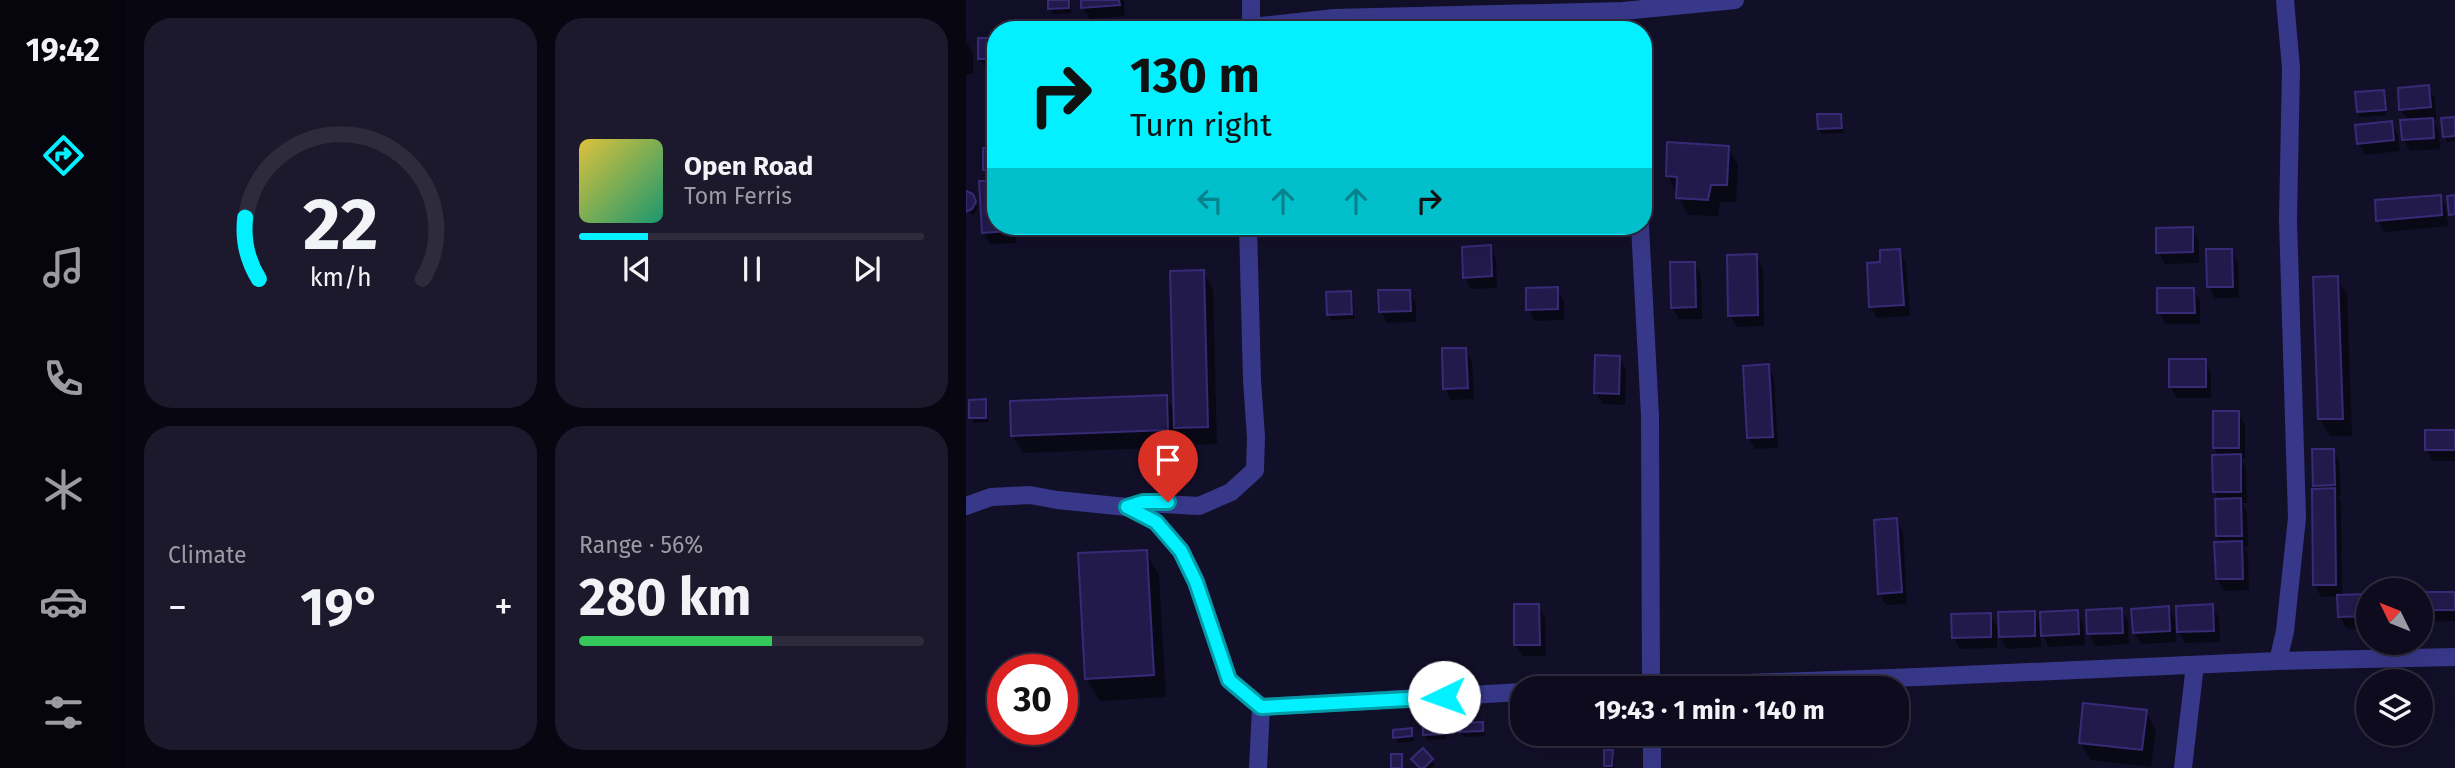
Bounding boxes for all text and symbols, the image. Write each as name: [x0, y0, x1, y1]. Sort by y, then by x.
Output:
text: 19:42: [26, 31, 100, 69]
text: 130 m: [1130, 46, 1260, 105]
icon: right: [1015, 49, 1106, 140]
text: Turn right: [1130, 106, 1272, 144]
icon: directions: [39, 131, 88, 180]
text: Open Road: [684, 151, 813, 182]
text: 22: [303, 182, 378, 269]
text: Tom Ferris: [684, 182, 792, 210]
icon: left: [1191, 182, 1229, 220]
icon: ahead: [1264, 182, 1302, 220]
icon: ahead: [1337, 182, 1375, 220]
icon: right: [1410, 182, 1448, 220]
icon: music: [39, 243, 88, 292]
icon: previous: [618, 250, 656, 288]
icon: pause: [733, 250, 771, 288]
icon: next: [848, 250, 886, 288]
text: km/h: [310, 263, 371, 293]
icon: phone: [39, 354, 88, 403]
pin: [1138, 430, 1198, 502]
icon: arrive: [1149, 441, 1187, 479]
icon: climate: [39, 465, 88, 514]
text: Range · 56%: [579, 531, 703, 559]
text: Climate: [168, 541, 247, 569]
text: 280 km: [579, 566, 751, 629]
text: 19°: [300, 576, 381, 639]
icon: car: [39, 577, 88, 626]
north arrow: [2356, 578, 2432, 654]
map controls: [2356, 578, 2433, 746]
text: −: [168, 584, 187, 630]
text: +: [494, 584, 513, 630]
speed limit sign: 30: [987, 654, 1078, 745]
position arrow: [1407, 660, 1481, 734]
button: layers: [2356, 669, 2433, 746]
icon: filters: [39, 688, 88, 737]
text: 19:43 · 1 min · 140 m: [1594, 695, 1825, 726]

